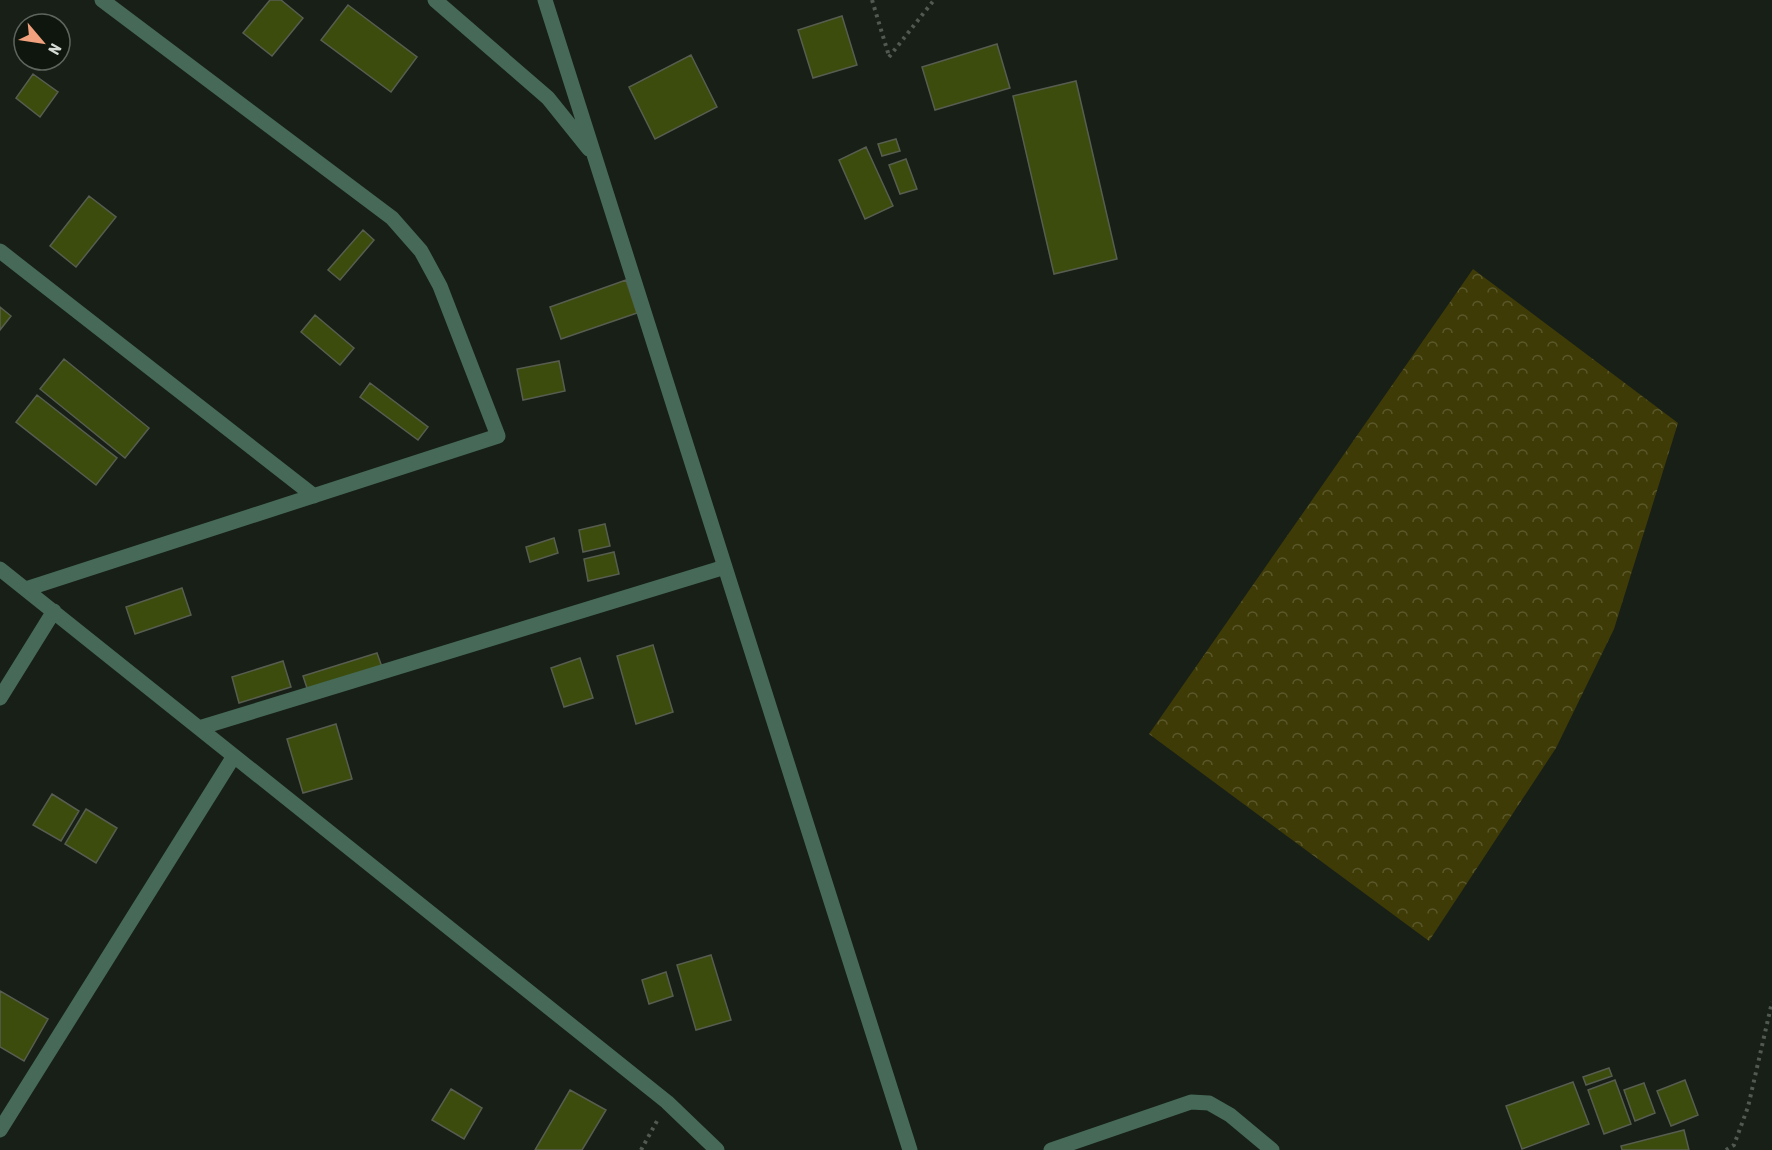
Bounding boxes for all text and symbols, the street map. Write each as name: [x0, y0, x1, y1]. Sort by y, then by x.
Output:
north arrow: [12, 12, 72, 72]
text: N: [45, 41, 65, 58]

